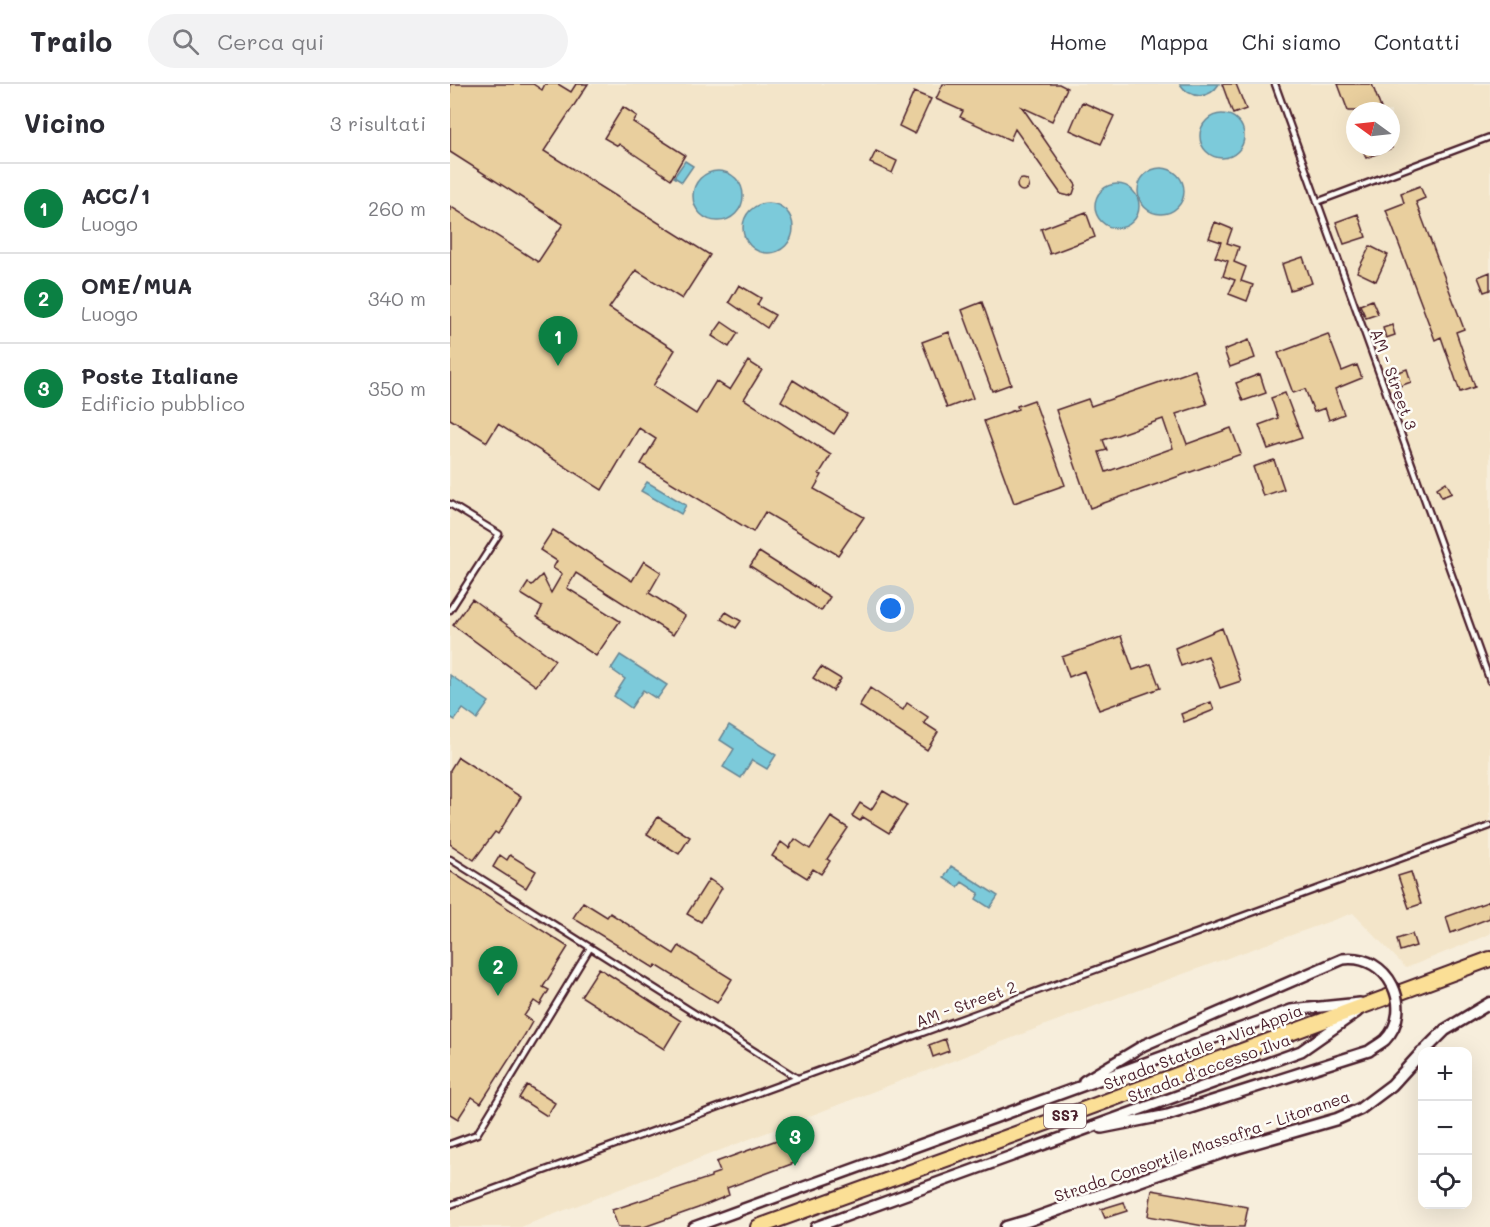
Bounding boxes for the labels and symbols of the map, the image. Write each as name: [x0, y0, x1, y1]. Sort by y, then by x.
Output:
north arrow: [1346, 102, 1400, 156]
pin: 1: [538, 316, 578, 366]
street label: AM - Street 3: [1366, 325, 1423, 432]
your location: [876, 594, 905, 623]
pin: 2: [478, 946, 518, 996]
street label: AM - Street 2: [913, 976, 1019, 1031]
street label: Strada Statale 7 Via Appia: [1100, 999, 1305, 1094]
street label: Strada d'accesso Ilva: [1125, 1028, 1293, 1107]
street label: Strada Consortile Massafra - Litoranea: [1051, 1085, 1352, 1206]
road number: SS7: [1044, 1104, 1086, 1128]
pin: 3: [776, 1116, 814, 1166]

